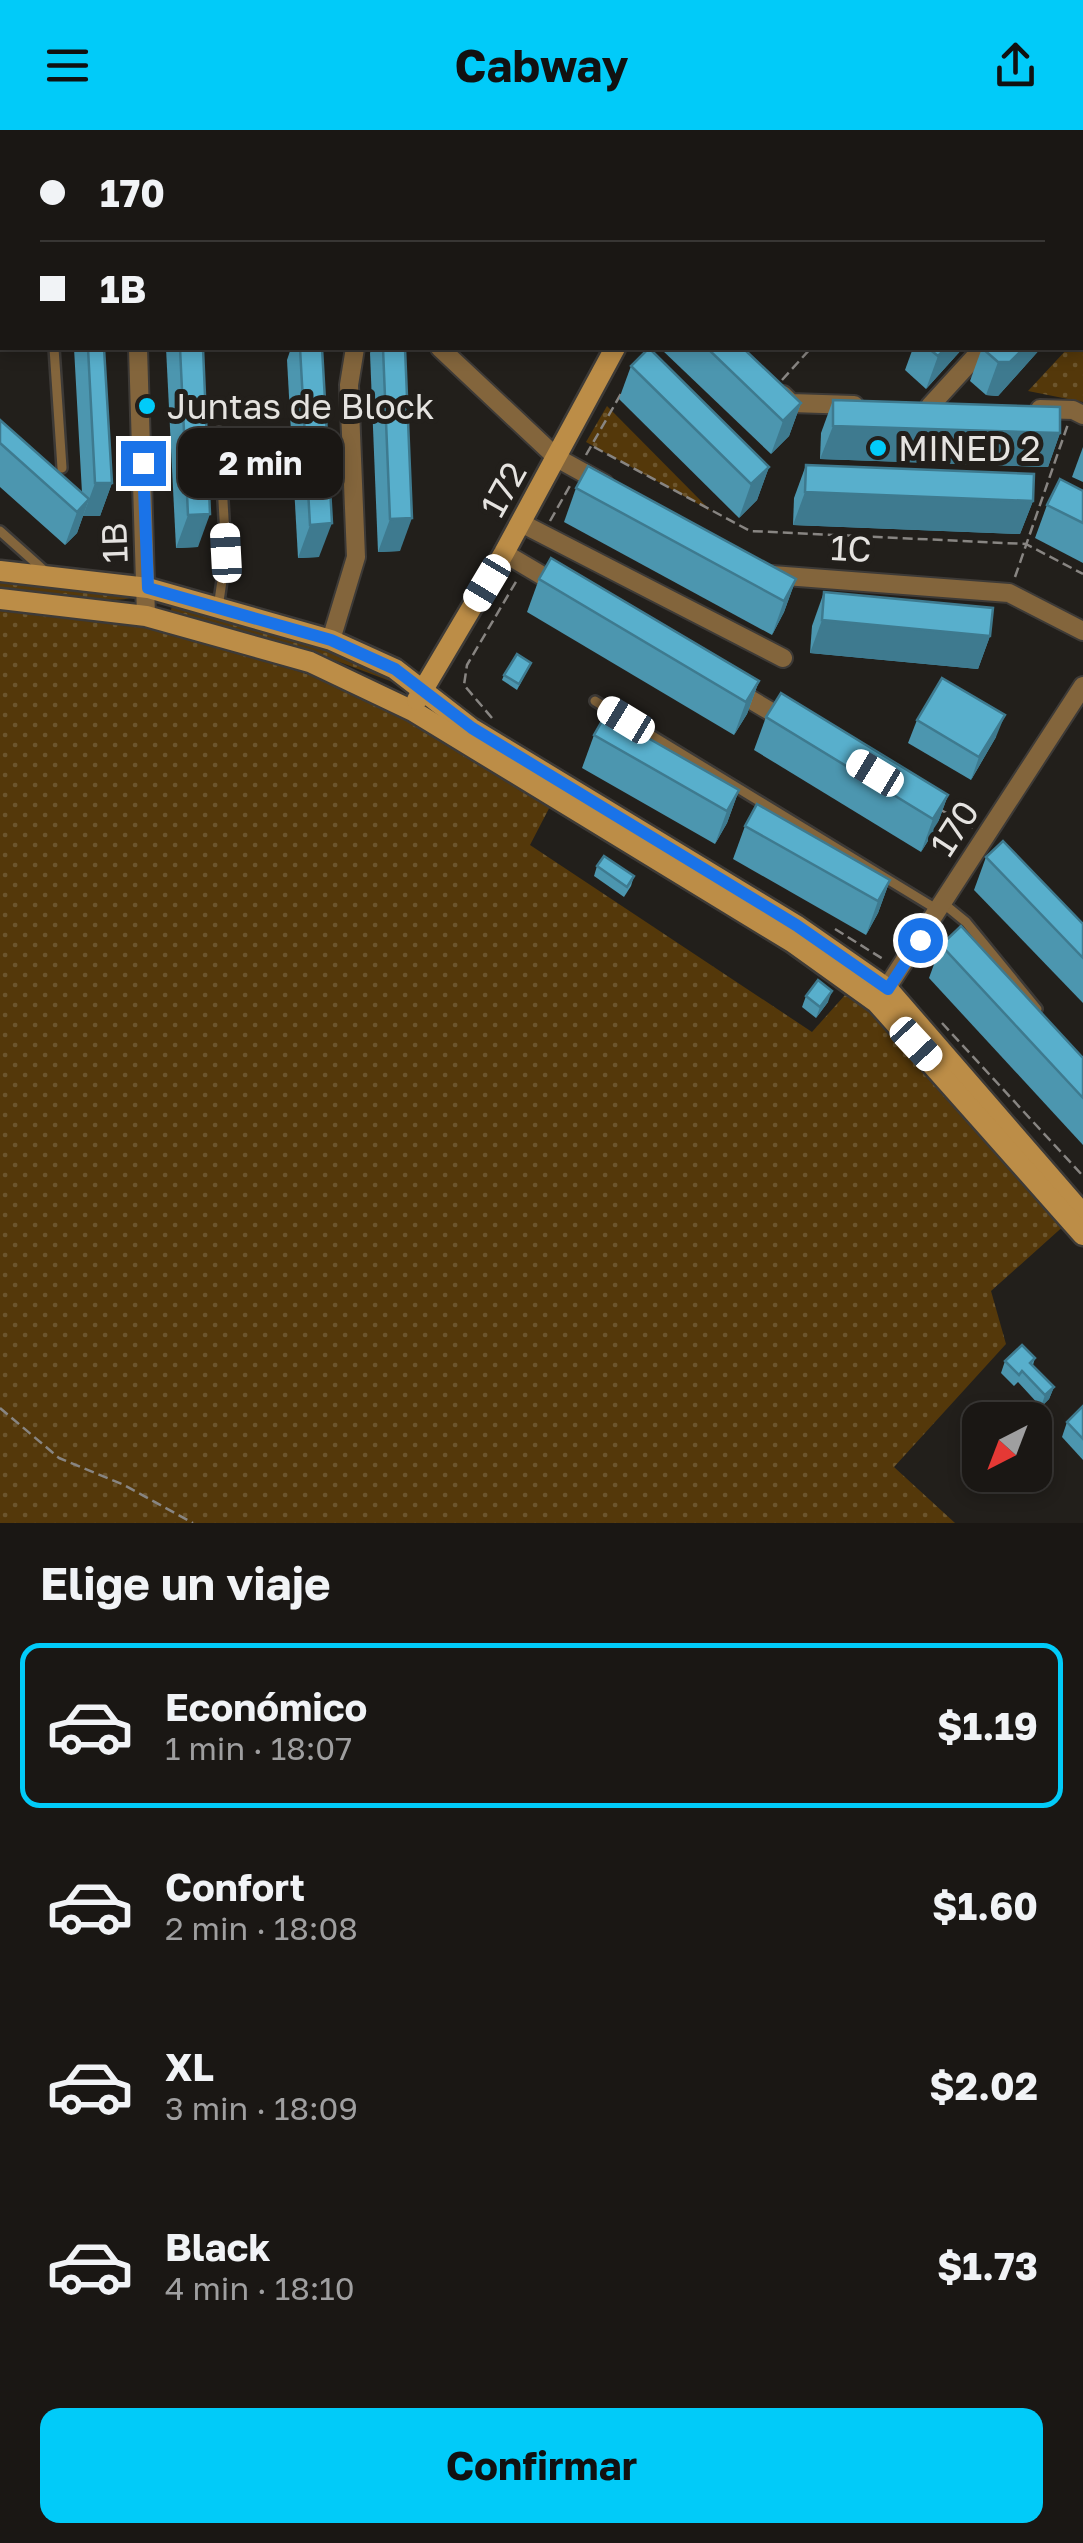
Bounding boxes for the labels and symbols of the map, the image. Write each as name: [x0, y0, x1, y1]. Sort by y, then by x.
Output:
place label: Juntas de Block: [167, 385, 435, 427]
marker: Juntas de Block: [136, 395, 158, 417]
place label: MINED 2: [898, 427, 1041, 469]
callout: 2 min: [178, 428, 343, 498]
marker: MINED 2: [867, 437, 889, 459]
route end: [121, 441, 166, 486]
street label: 172: [471, 454, 535, 524]
street label: 1B: [92, 522, 136, 564]
car: [209, 522, 243, 584]
street label: 1C: [830, 526, 872, 570]
car: [459, 550, 515, 616]
car: [593, 692, 659, 748]
car: [842, 745, 908, 801]
street label: 170: [921, 793, 987, 863]
route start: [898, 918, 943, 963]
car: [885, 1012, 947, 1076]
north arrow: [962, 1402, 1052, 1492]

